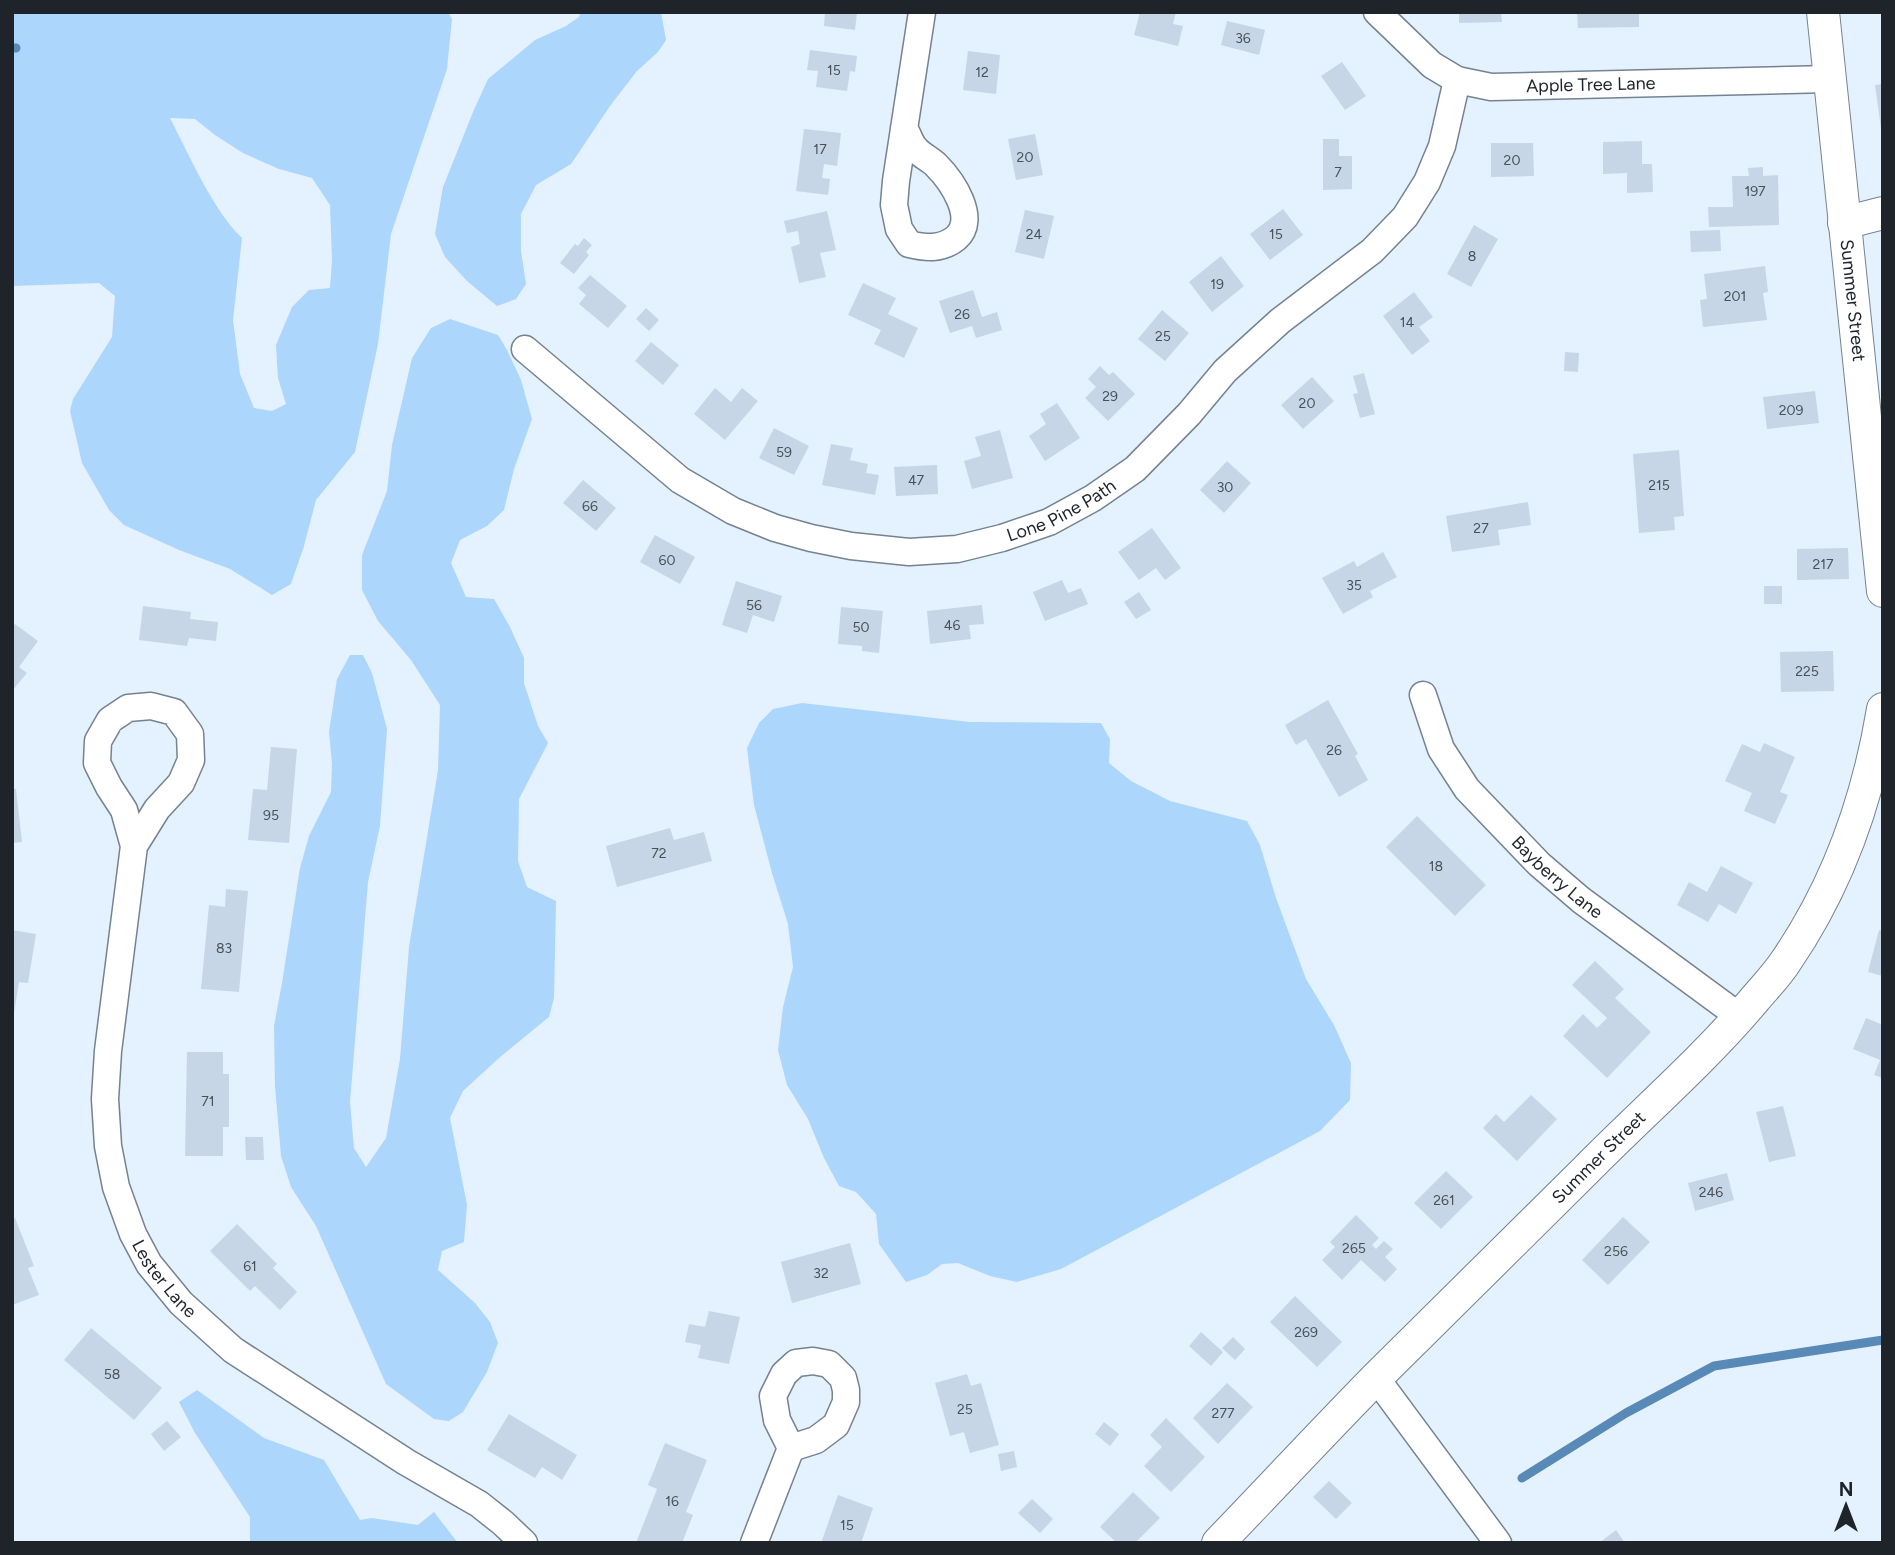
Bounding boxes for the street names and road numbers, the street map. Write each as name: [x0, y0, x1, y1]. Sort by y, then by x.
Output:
street label: Apple Tree Lane: [1526, 72, 1656, 97]
street label: Summer Street: [1836, 238, 1870, 363]
street label: Lone Pine Path: [1004, 475, 1120, 547]
street label: Bayberry Lane: [1507, 831, 1607, 923]
street label: Summer Street: [1547, 1107, 1650, 1208]
street label: Lester Lane: [127, 1236, 201, 1323]

